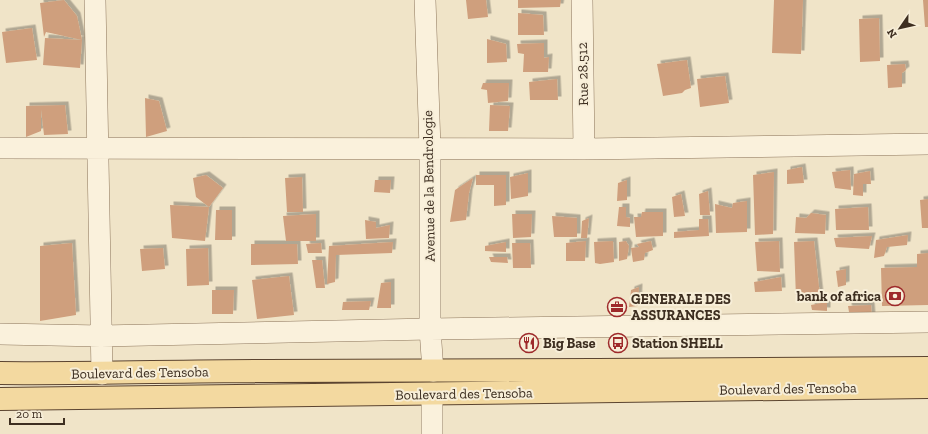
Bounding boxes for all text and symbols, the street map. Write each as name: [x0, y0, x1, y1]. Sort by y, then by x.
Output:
north arrow: [880, 8, 920, 48]
text: N: [884, 26, 900, 40]
street label: Rue 28.512: [574, 42, 592, 106]
street label: Avenue de la Bendrologie: [419, 110, 439, 262]
bank icon: bank of africa: [884, 285, 906, 307]
place label: bank of africa: [796, 288, 881, 305]
place label: GENERALE DES ASSURANCES: [631, 291, 731, 324]
office icon: GENERALE DES ASSURANCES: [606, 296, 628, 318]
restaurant icon: Big Base: [518, 332, 540, 354]
bus stop icon: Station SHELL: [607, 332, 629, 354]
place label: Big Base: [543, 335, 596, 352]
place label: Station SHELL: [632, 335, 723, 352]
street label: Boulevard des Tensoba: [71, 363, 209, 383]
street label: Boulevard des Tensoba: [719, 379, 857, 399]
street label: Boulevard des Tensoba: [395, 384, 533, 404]
scale bar: [10, 400, 64, 426]
text: 20 m: [16, 407, 43, 421]

